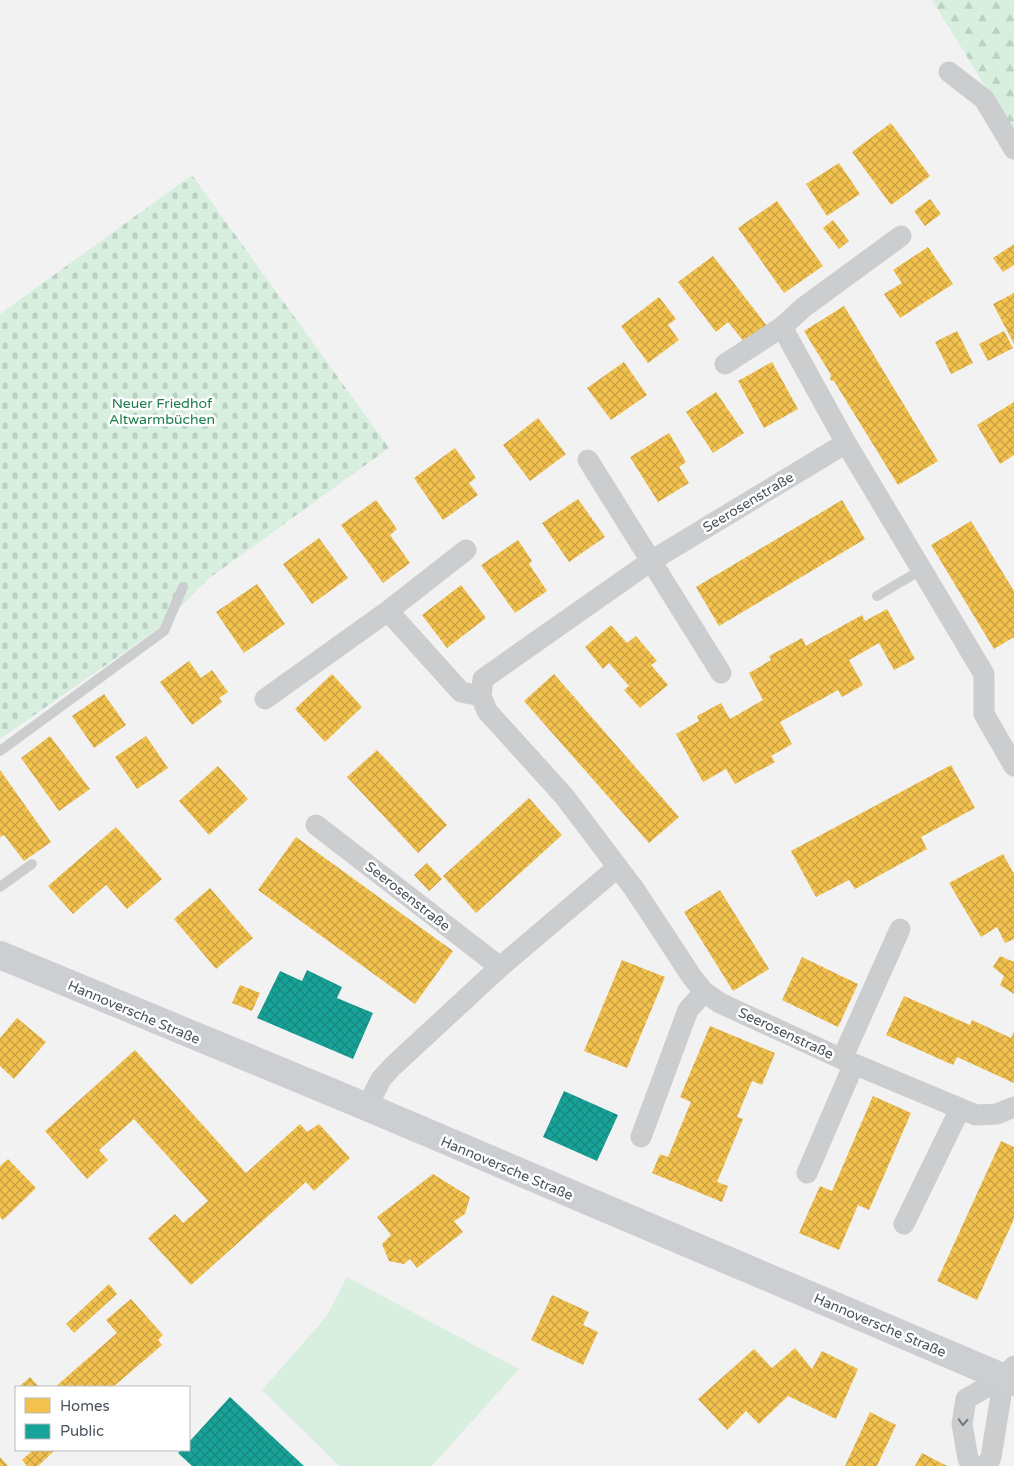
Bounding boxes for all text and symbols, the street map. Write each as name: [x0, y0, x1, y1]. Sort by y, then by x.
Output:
park label: Neuer Friedhof Altwarmbüchen: [109, 395, 215, 428]
street label: Seerosenstraße: [700, 469, 797, 536]
street label: Seerosenstraße: [362, 858, 454, 935]
street label: Hannoversche Straße: [65, 977, 203, 1048]
street label: Seerosenstraße: [736, 1004, 836, 1063]
street label: Hannoversche Straße: [438, 1133, 576, 1204]
street label: Hannoversche Straße: [811, 1290, 949, 1361]
legend: [15, 1386, 190, 1451]
text: Homes: [60, 1397, 110, 1415]
one-way arrow: [958, 1418, 969, 1426]
text: Public: [60, 1422, 104, 1440]

